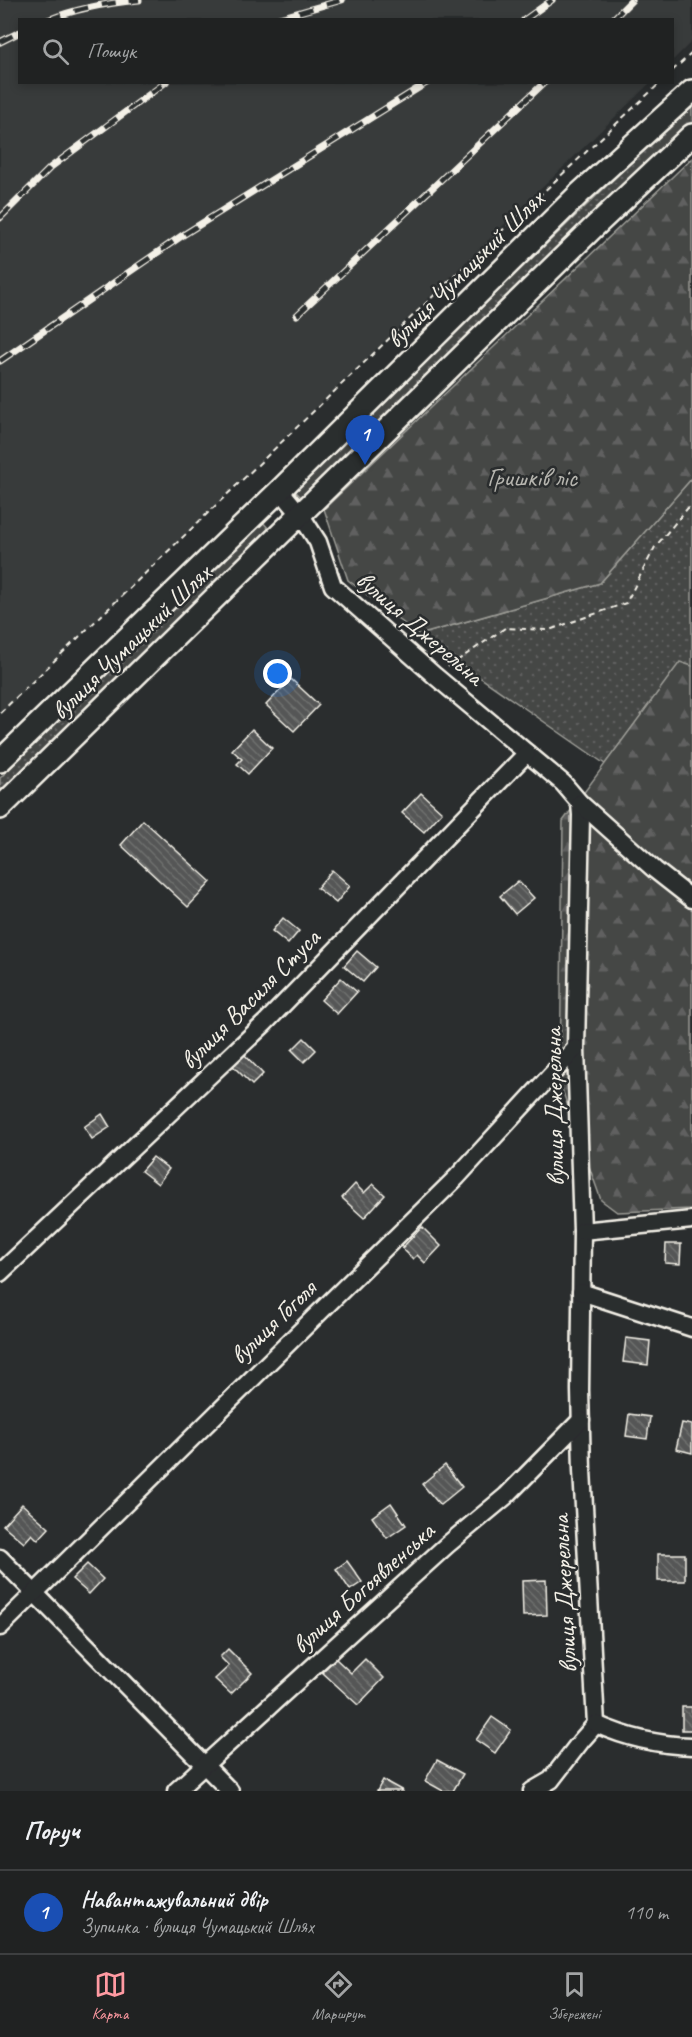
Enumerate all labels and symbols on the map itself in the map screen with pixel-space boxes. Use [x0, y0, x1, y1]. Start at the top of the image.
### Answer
street label: вулиця Чумацький Шлях [379, 181, 553, 355]
pin: 1 [346, 416, 385, 465]
park label: Гришків ліс [487, 461, 579, 494]
street label: вулиця Чумацький Шлях [44, 556, 220, 727]
street label: вулиця Джерельна [349, 563, 492, 694]
your location [263, 659, 292, 688]
street label: вулиця Василя Стуса [173, 921, 328, 1076]
street label: вулиця Джерельна [536, 1025, 572, 1187]
street label: вулиця Гоголя [223, 1271, 325, 1371]
street label: вулиця Джерельна [543, 1512, 585, 1674]
street label: вулиця Богоявленська [285, 1514, 443, 1661]

